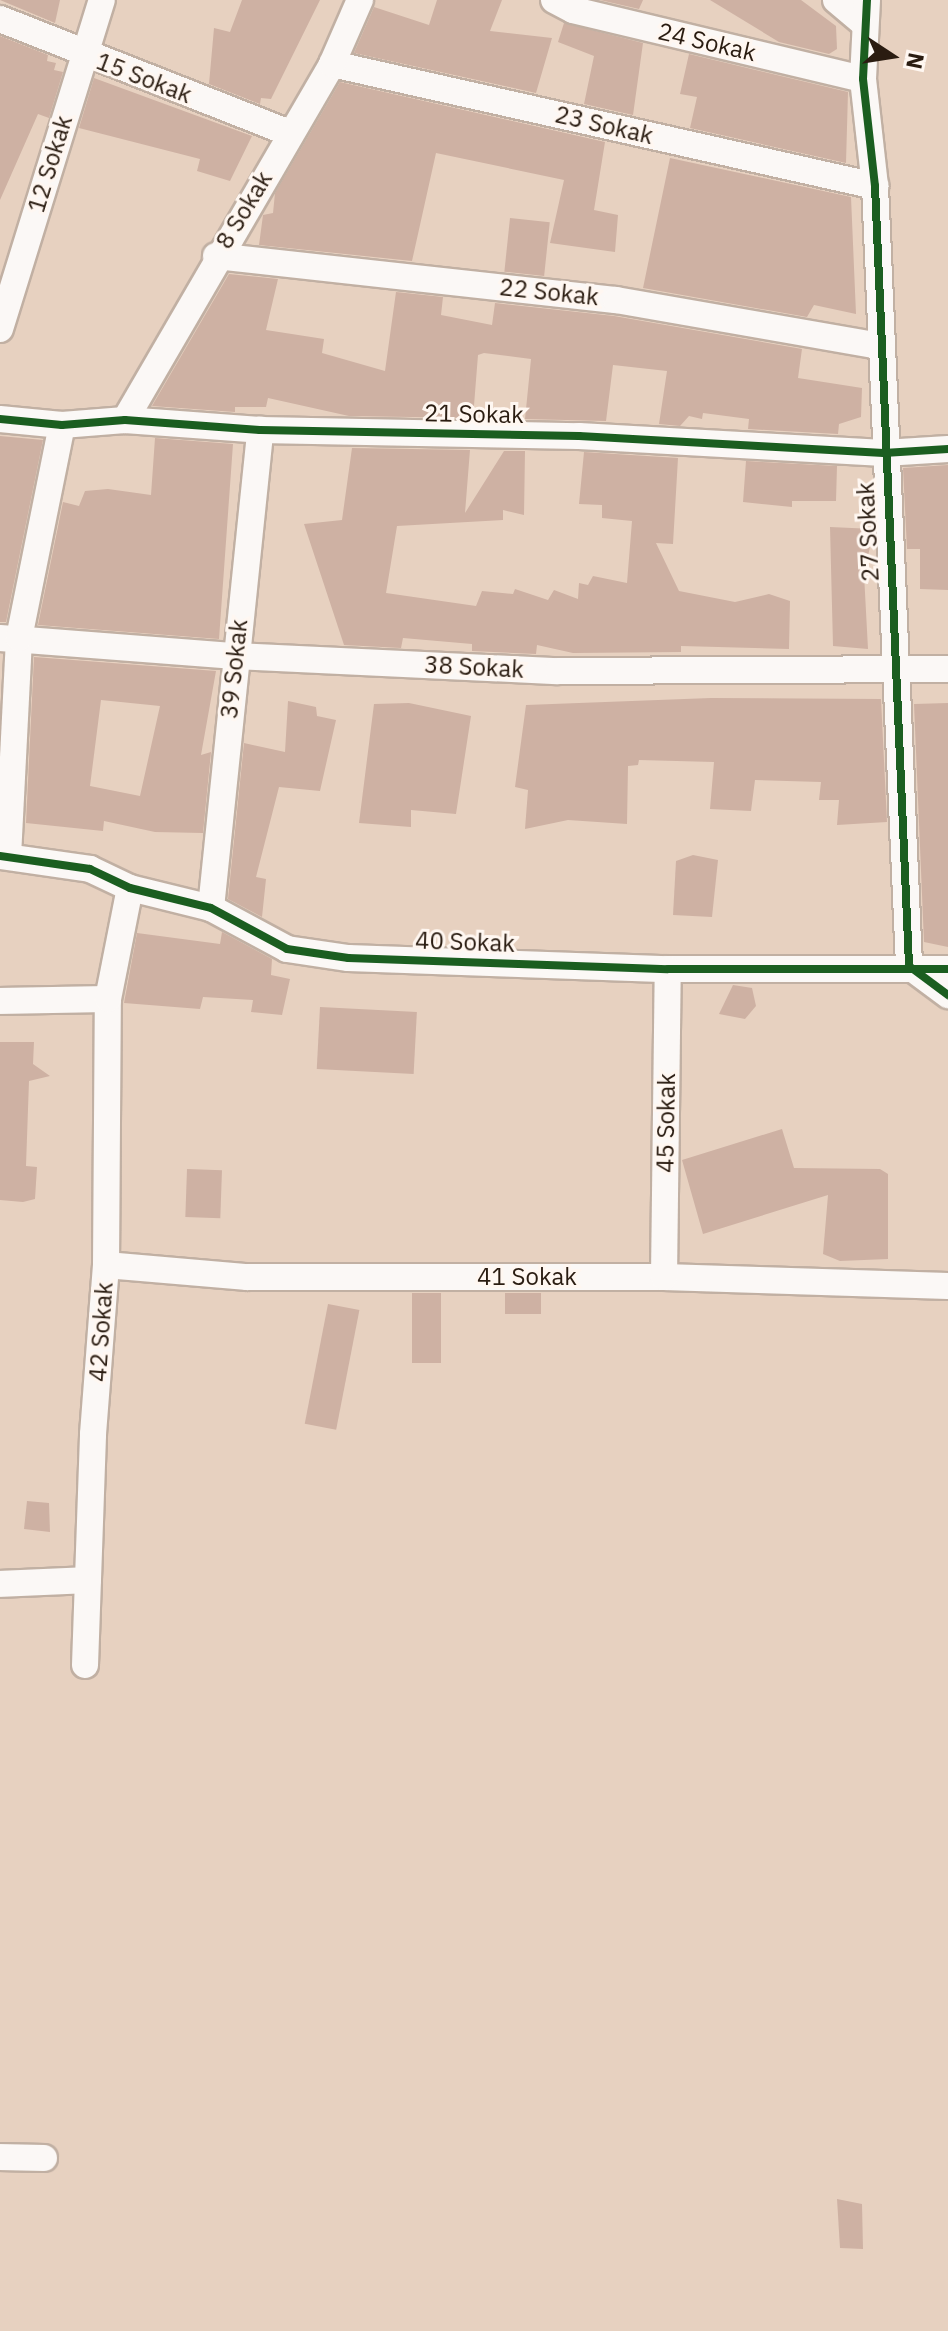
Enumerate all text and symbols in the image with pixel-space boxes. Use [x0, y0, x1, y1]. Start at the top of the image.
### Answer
north arrow [852, 16, 932, 96]
street label: 24 Sokak [655, 17, 759, 67]
street label: 15 Sokak [92, 47, 196, 109]
text: N [900, 50, 932, 72]
street label: 23 Sokak [552, 100, 656, 150]
street label: 12 Sokak [22, 112, 78, 216]
street label: 8 Sokak [210, 166, 278, 254]
street label: 22 Sokak [498, 272, 600, 312]
street label: 21 Sokak [424, 399, 524, 429]
street label: 27 Sokak [851, 481, 885, 583]
street label: 39 Sokak [214, 618, 254, 720]
street label: 38 Sokak [423, 650, 525, 684]
street label: 40 Sokak [415, 926, 515, 958]
street label: 45 Sokak [651, 1073, 681, 1173]
street label: 41 Sokak [477, 1263, 577, 1291]
street label: 42 Sokak [83, 1281, 119, 1383]

